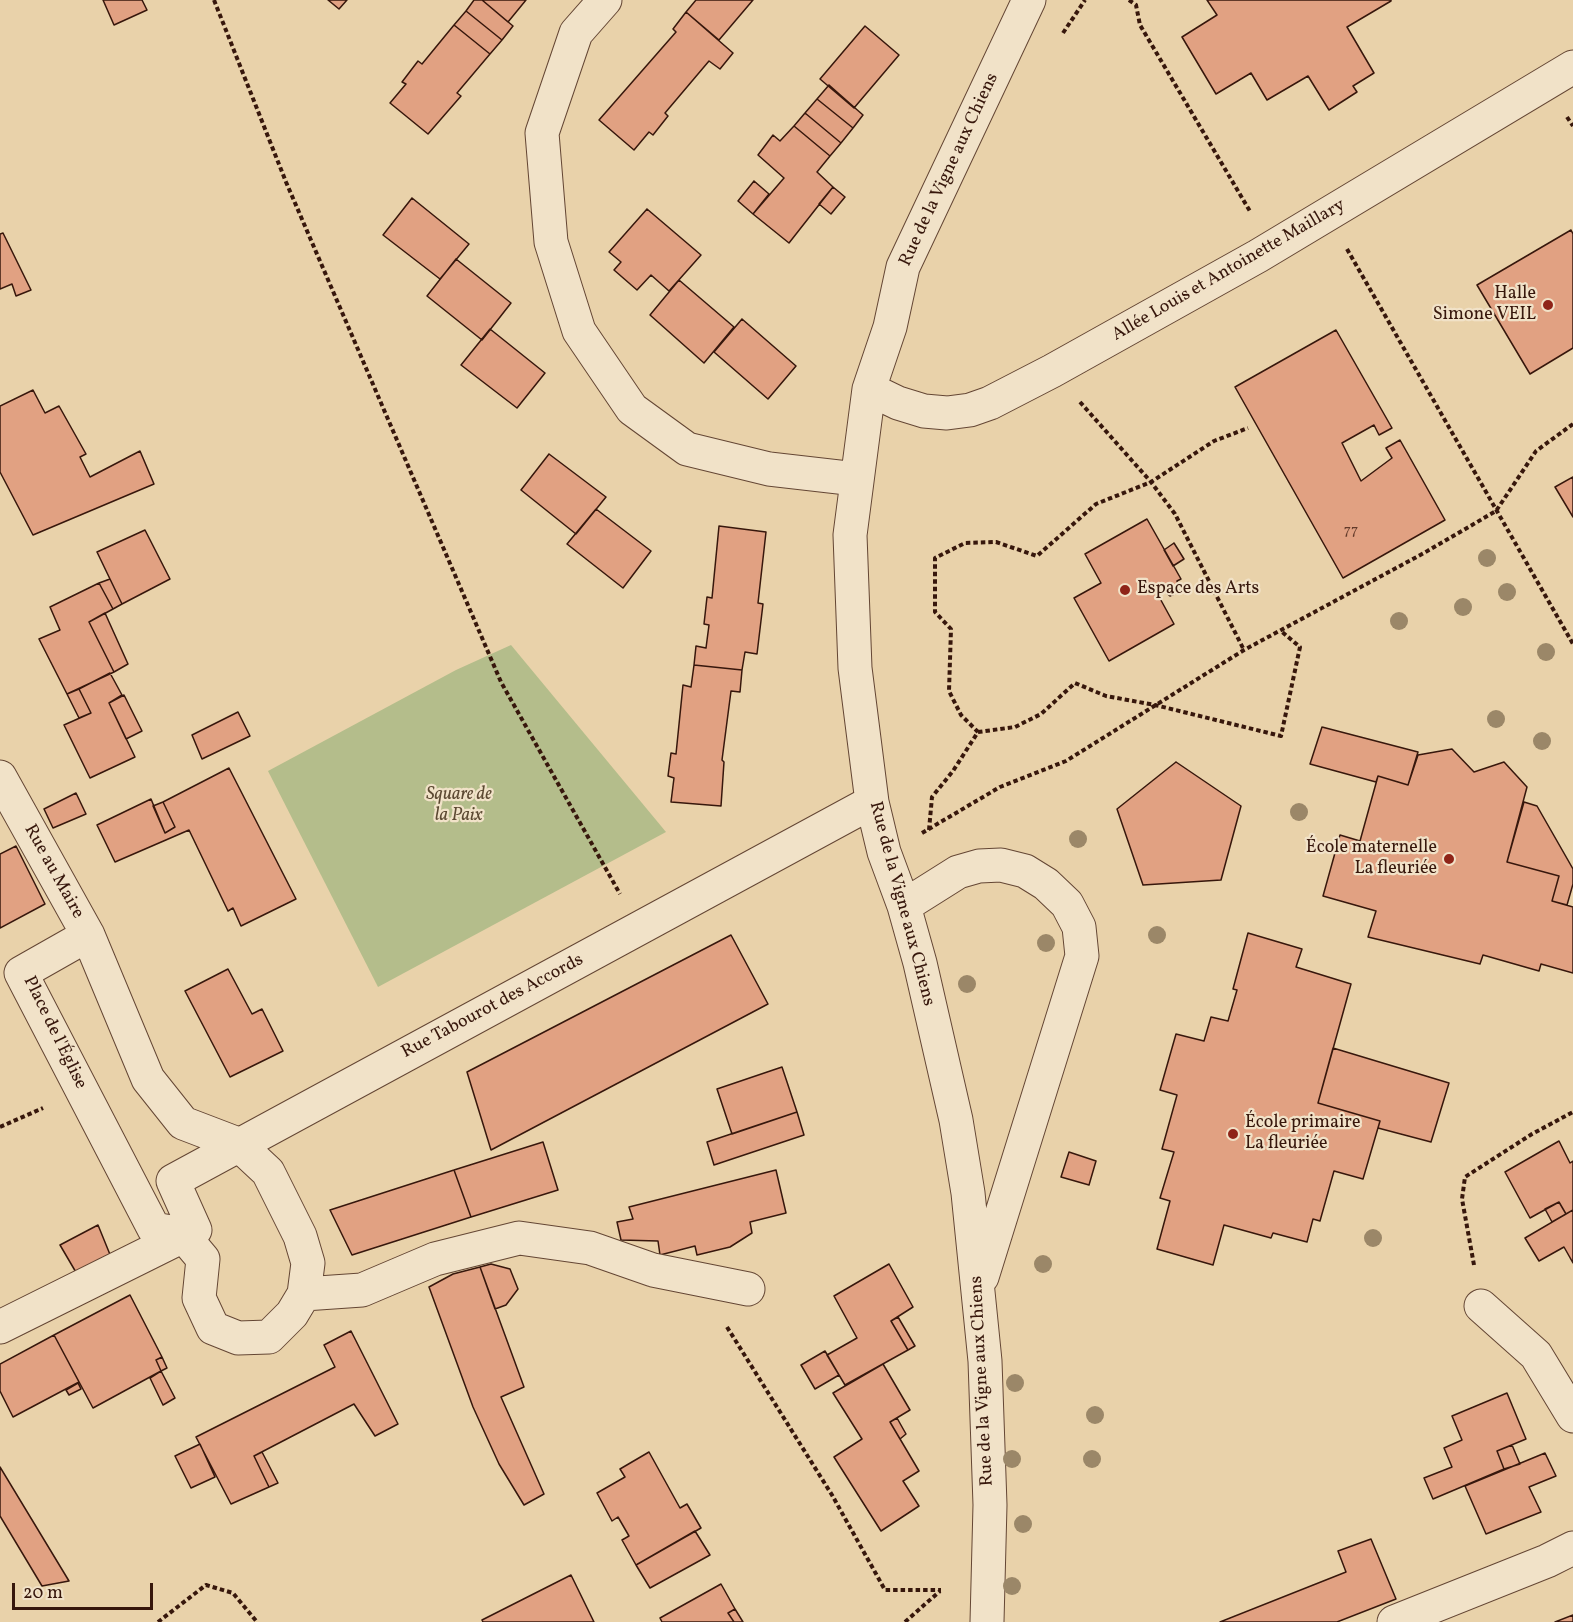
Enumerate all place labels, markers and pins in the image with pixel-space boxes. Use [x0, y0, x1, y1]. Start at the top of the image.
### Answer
place label: Halle Simone VEIL [1433, 284, 1536, 326]
marker: Halle Simone VEIL [1541, 298, 1555, 312]
place label: Espace des Arts [1137, 579, 1259, 601]
marker: Espace des Arts [1118, 583, 1132, 597]
place label: École maternelle La fleuriée [1306, 838, 1437, 880]
marker: École maternelle La fleuriée [1442, 852, 1456, 866]
place label: École primaire La fleuriée [1245, 1113, 1360, 1156]
marker: École primaire La fleuriée [1226, 1127, 1240, 1141]

